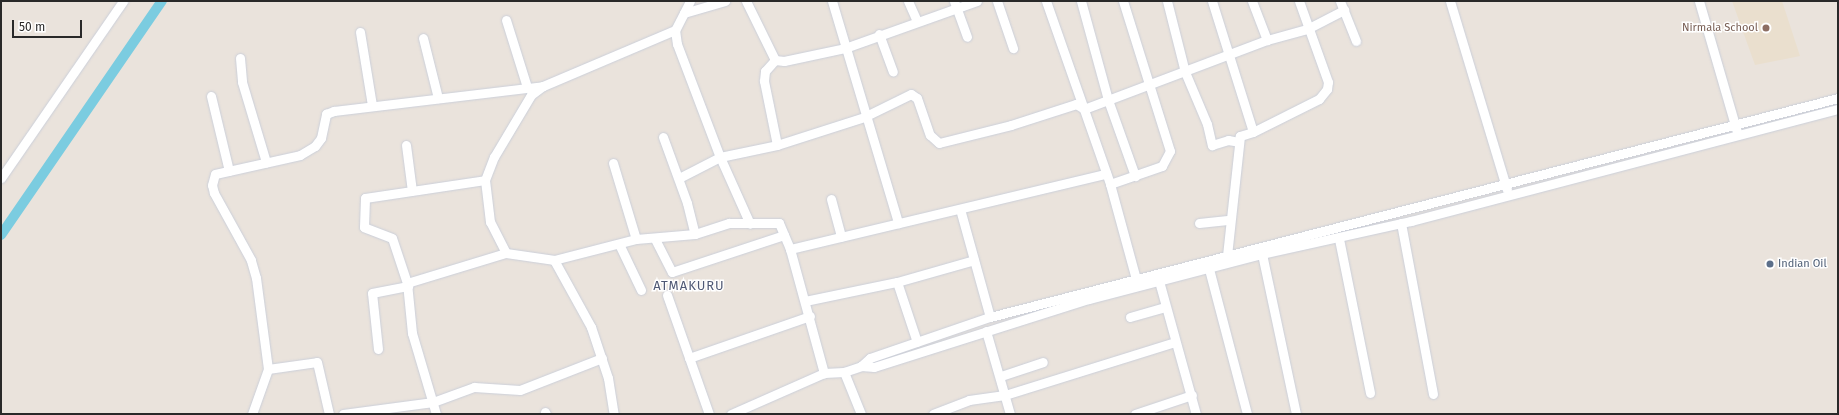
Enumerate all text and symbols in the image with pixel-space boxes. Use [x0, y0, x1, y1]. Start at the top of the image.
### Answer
scale bar [14, 12, 84, 38]
text: 50 m [19, 20, 45, 34]
place label: Nirmala School [1682, 21, 1758, 35]
marker: Nirmala School [1761, 23, 1771, 33]
place label: Indian Oil [1778, 257, 1827, 271]
marker: Indian Oil [1765, 259, 1775, 269]
district label: ATMAKURU [653, 278, 725, 294]

